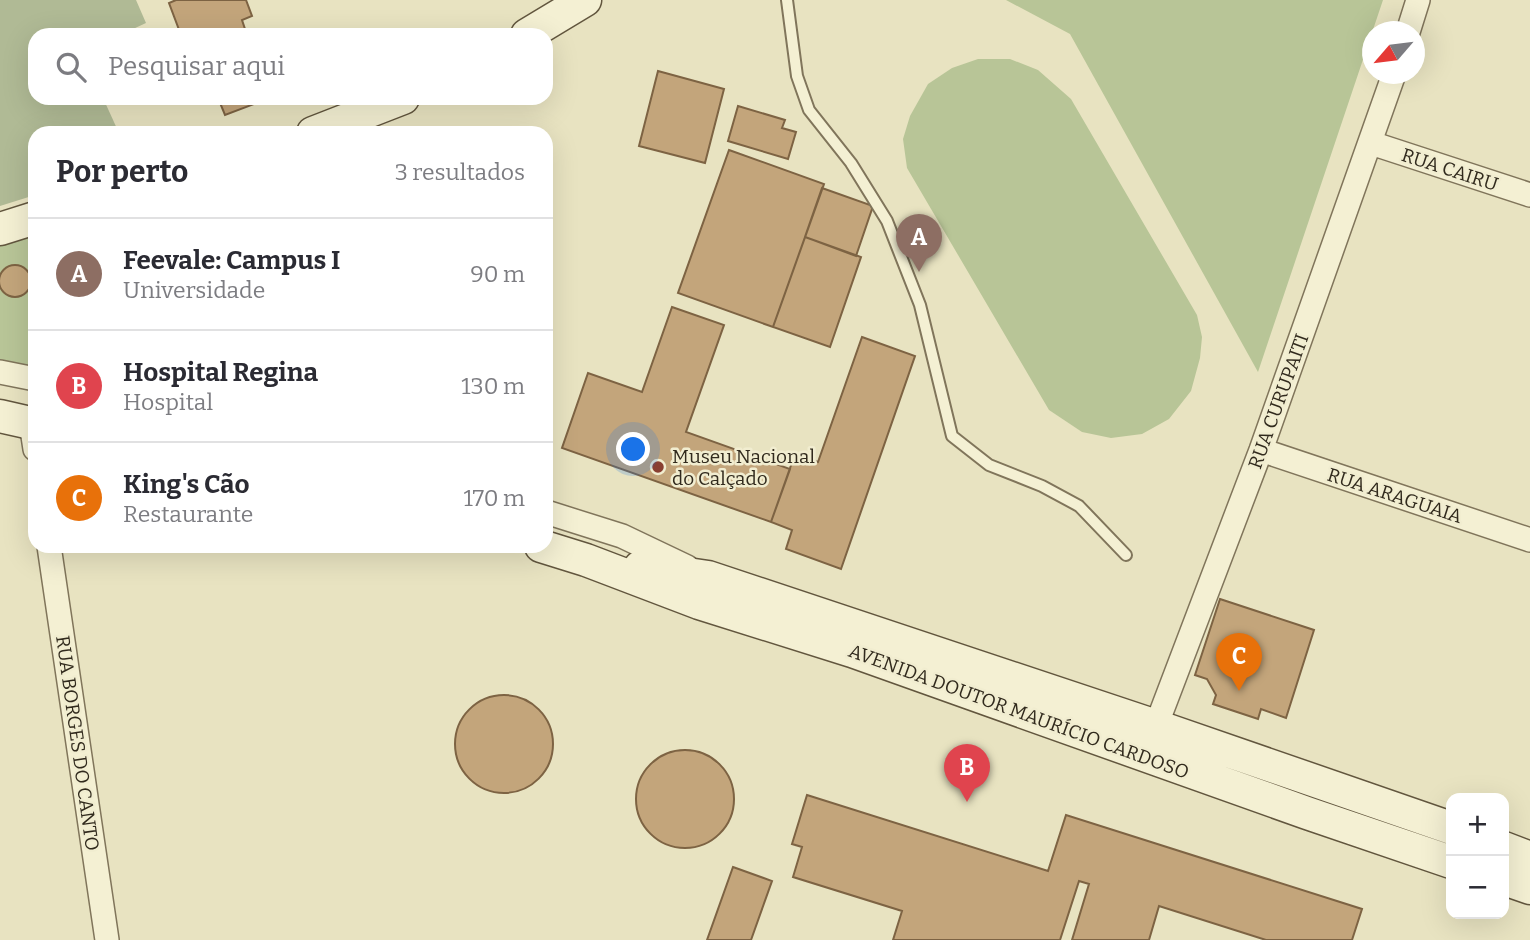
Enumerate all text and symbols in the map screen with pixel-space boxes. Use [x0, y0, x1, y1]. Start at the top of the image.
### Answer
north arrow [1362, 21, 1425, 84]
search box [28, 28, 553, 105]
icon: search [52, 48, 90, 86]
text: Pesquisar aqui [108, 51, 285, 82]
street label: RUA CAIRU [1399, 143, 1501, 196]
text: Por perto [56, 154, 188, 190]
text: 3 resultados [395, 158, 525, 186]
pin: A [896, 214, 942, 272]
text: Feevale: Campus I [123, 245, 341, 276]
text: A [71, 260, 87, 288]
text: 90 m [470, 260, 525, 288]
text: Universidade [123, 276, 265, 304]
street label: RUA CURUPAITI [1243, 330, 1314, 472]
text: Hospital Regina [123, 357, 318, 388]
text: B [72, 372, 86, 400]
text: 130 m [461, 372, 525, 400]
text: Hospital [123, 388, 213, 416]
your location [616, 432, 650, 466]
place label: Museu Nacional do Calçado [672, 445, 815, 490]
marker: Museu Nacional do Calçado [650, 459, 666, 475]
street label: RUA ARAGUAIA [1325, 463, 1466, 528]
text: King's Cão [123, 469, 250, 500]
text: C [72, 484, 86, 512]
text: 170 m [463, 484, 525, 512]
text: Restaurante [123, 500, 253, 528]
pin: C [1216, 633, 1262, 691]
street label: RUA BORGES DO CANTO [51, 634, 104, 852]
street label: AVENIDA DOUTOR MAURÍCIO CARDOSO [846, 639, 1192, 784]
pin: B [944, 744, 990, 802]
map controls [1446, 793, 1509, 919]
button: + [1446, 793, 1509, 856]
button: − [1446, 856, 1509, 919]

